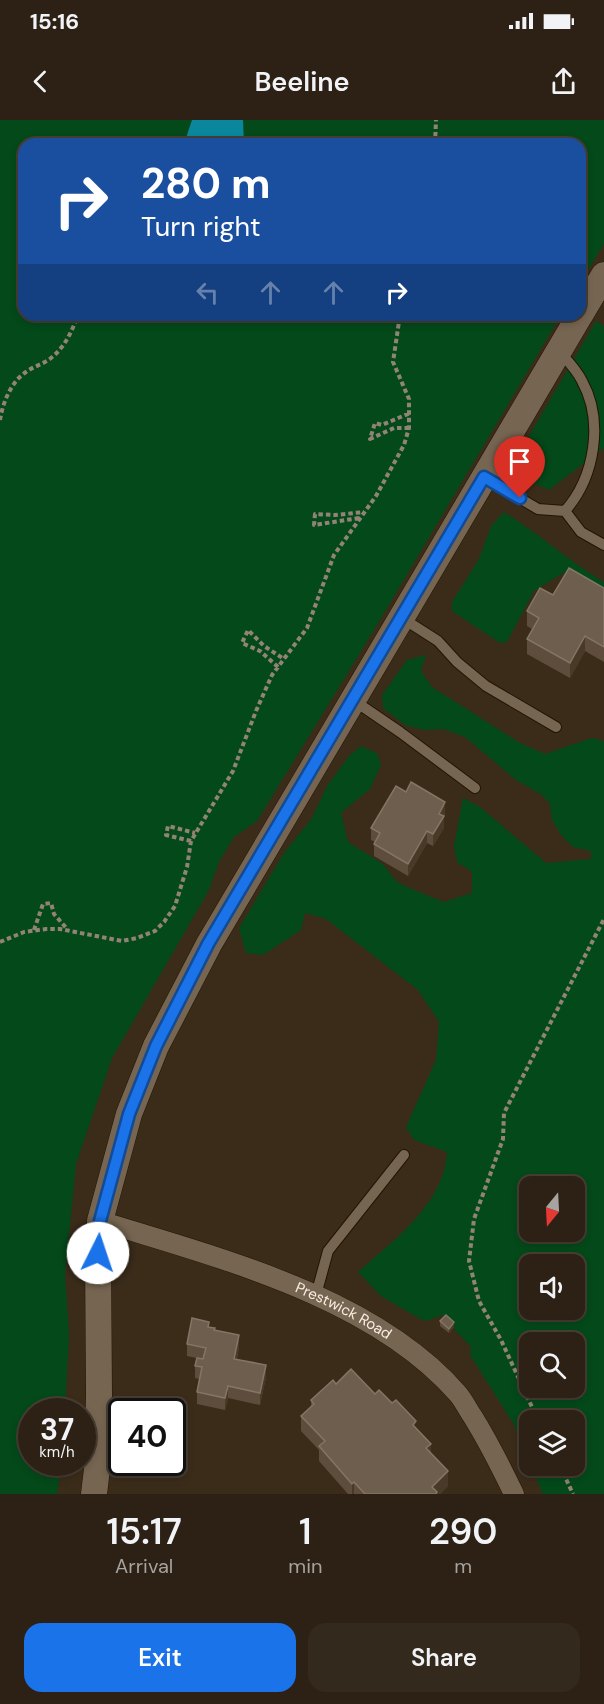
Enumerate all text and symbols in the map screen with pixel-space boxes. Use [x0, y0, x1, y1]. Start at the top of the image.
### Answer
text: 15:16 [30, 7, 79, 36]
text: Beeline [254, 64, 350, 99]
icon: back [24, 65, 57, 98]
icon: share [547, 65, 580, 98]
text: 280 m [141, 156, 271, 211]
icon: right [42, 162, 120, 240]
text: Turn right [141, 209, 261, 244]
icon: left [191, 276, 224, 309]
icon: ahead [254, 276, 287, 309]
icon: ahead [317, 276, 350, 309]
icon: right [380, 276, 413, 309]
pin [494, 436, 545, 498]
icon: arrive [503, 445, 536, 478]
north arrow [519, 1176, 585, 1242]
map controls [519, 1176, 585, 1476]
position arrow [66, 1221, 130, 1285]
button: sound [519, 1254, 585, 1320]
street label: Prestwick Road [292, 1278, 395, 1344]
button: search [519, 1332, 585, 1398]
speed limit sign: 40 [108, 1398, 186, 1476]
text: 37 [40, 1410, 74, 1449]
button: layers [519, 1410, 585, 1476]
text: km/h [39, 1442, 75, 1462]
text: 15:17 [107, 1508, 182, 1555]
text: 1 [299, 1508, 312, 1555]
text: 290 [429, 1508, 497, 1555]
text: Arrival [115, 1553, 173, 1579]
text: min [288, 1553, 322, 1579]
text: m [454, 1553, 472, 1579]
button: Exit [24, 1623, 296, 1692]
button: Share [308, 1623, 580, 1692]

